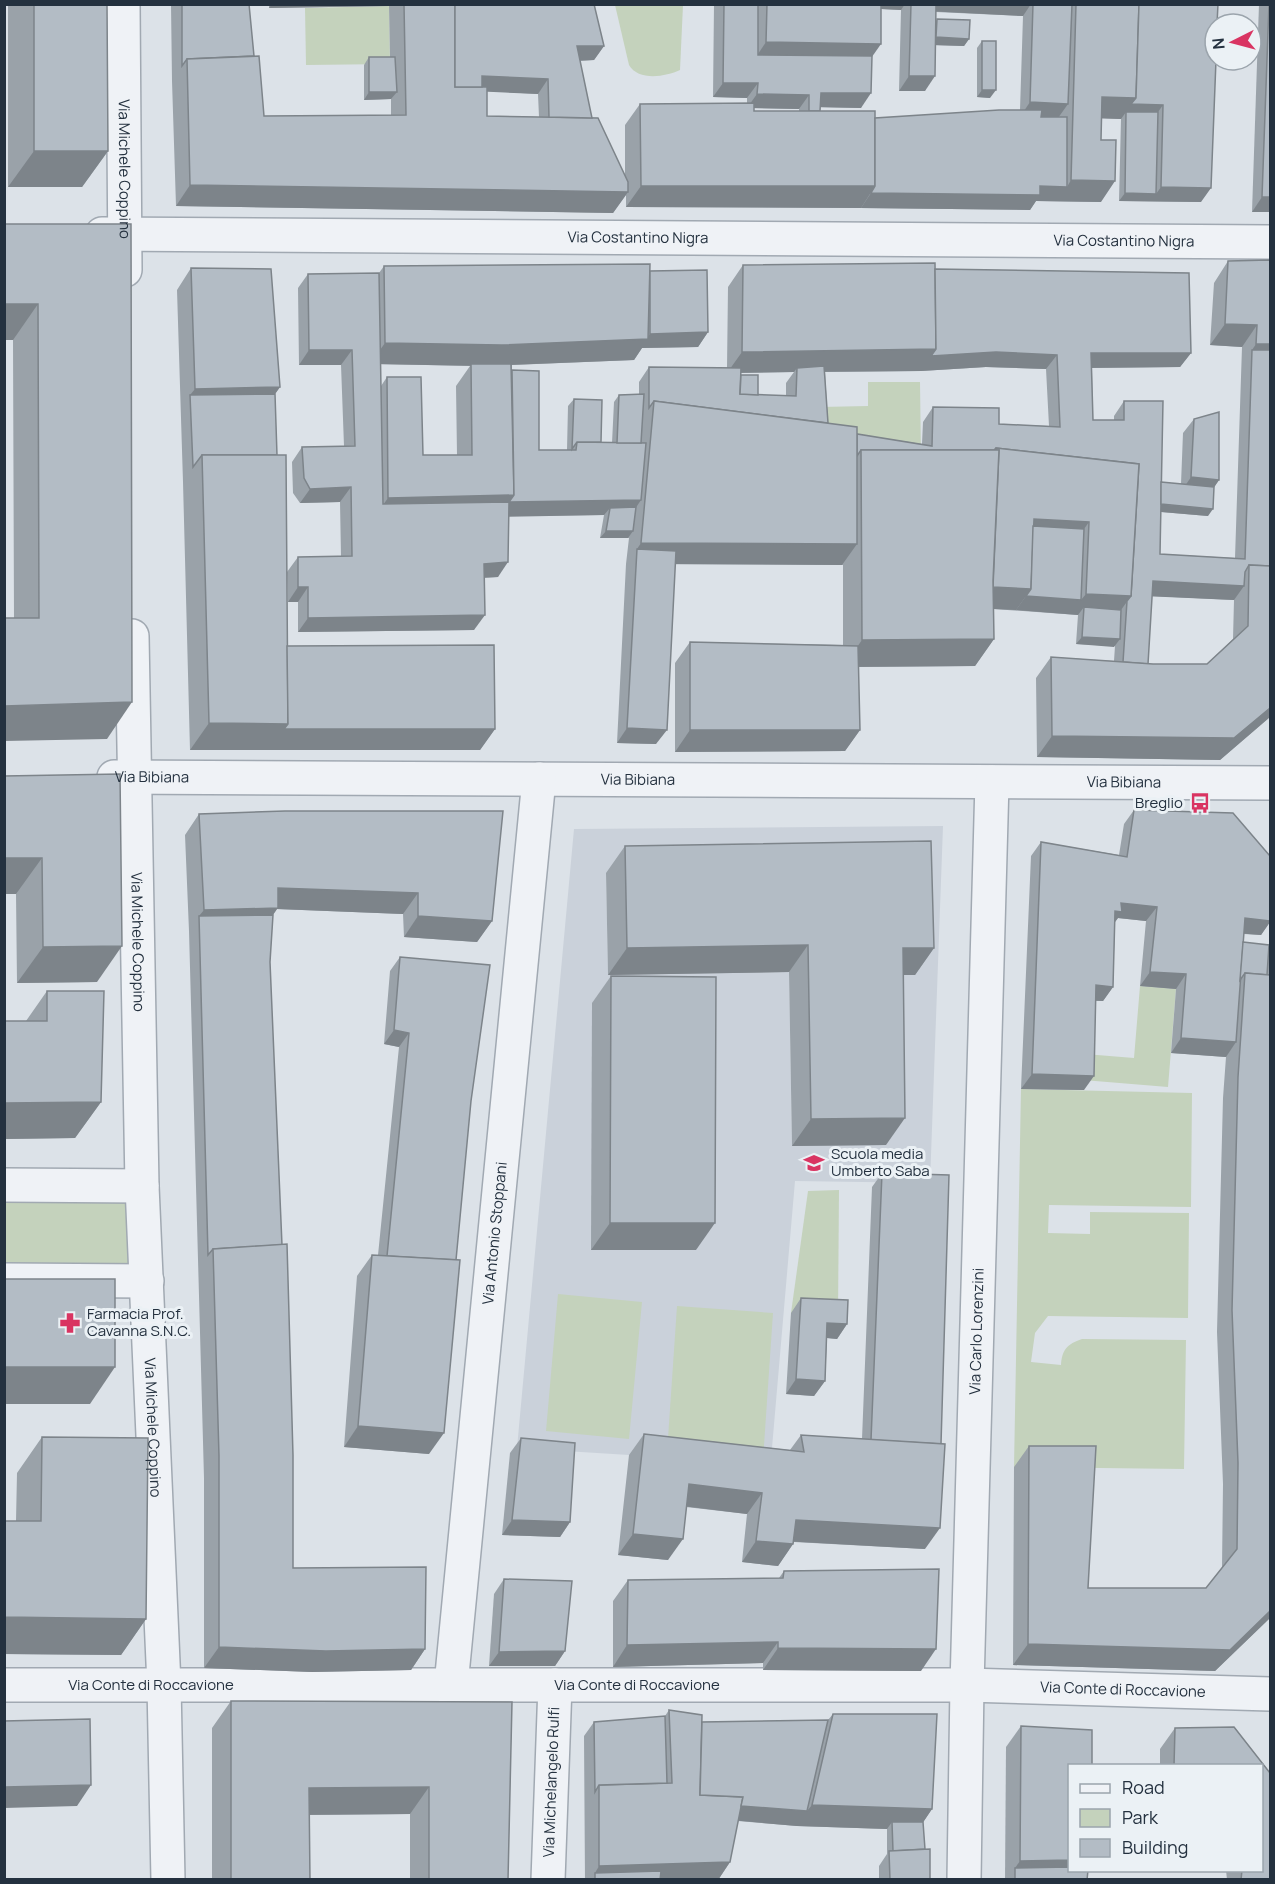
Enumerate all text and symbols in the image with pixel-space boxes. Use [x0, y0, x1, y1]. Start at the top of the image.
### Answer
north arrow [1203, 12, 1263, 72]
text: N [1207, 37, 1230, 50]
street label: Via Michele Coppino [114, 99, 136, 239]
street label: Via Costantino Nigra [568, 226, 708, 248]
street label: Via Costantino Nigra [1054, 230, 1194, 251]
street label: Via Bibiana [115, 766, 189, 787]
street label: Via Bibiana [601, 769, 675, 790]
street label: Via Bibiana [1087, 771, 1161, 792]
bus stop icon: Breglio [1188, 791, 1212, 815]
place label: Breglio [1135, 792, 1183, 813]
street label: Via Michele Coppino [126, 872, 150, 1012]
place label: Scuola media Umberto Saba [831, 1143, 930, 1181]
school or university icon: Scuola media Umberto Saba [802, 1151, 826, 1175]
street label: Via Antonio Stoppani [477, 1161, 512, 1305]
street label: Via Carlo Lorenzini [964, 1268, 989, 1395]
place label: Farmacia Prof. Cavanna S.N.C. [87, 1303, 191, 1341]
pharmacy icon: Farmacia Prof. Cavanna S.N.C. [58, 1311, 82, 1335]
street label: Via Michele Coppino [140, 1357, 167, 1498]
street label: Via Conte di Roccavione [68, 1674, 234, 1695]
street label: Via Conte di Roccavione [554, 1674, 720, 1695]
street label: Via Conte di Roccavione [1040, 1676, 1206, 1702]
street label: Via Michelangelo Rulfi [538, 1706, 564, 1858]
legend [1068, 1764, 1263, 1872]
text: Road [1122, 1775, 1165, 1799]
text: Park [1122, 1805, 1159, 1829]
text: Building [1122, 1835, 1188, 1859]

